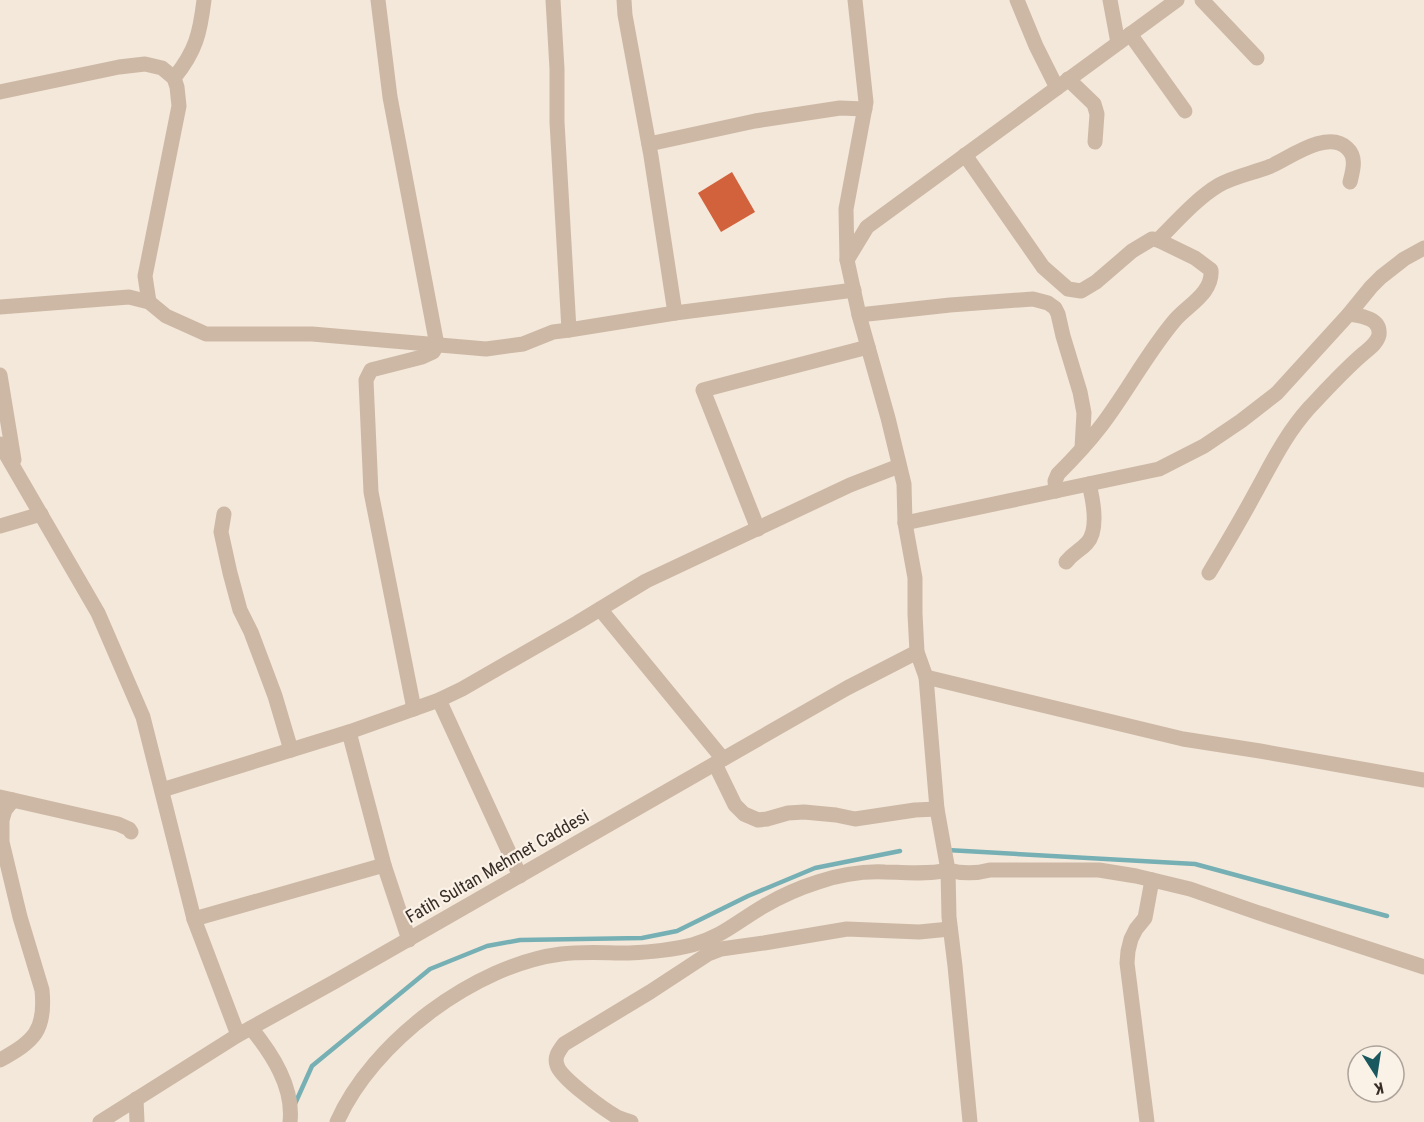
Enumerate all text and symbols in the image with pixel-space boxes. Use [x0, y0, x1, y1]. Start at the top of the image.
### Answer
street label: Fatih Sultan Mehmet Caddesi [402, 805, 592, 927]
north arrow [1346, 1044, 1406, 1104]
text: K [1373, 1078, 1385, 1098]

